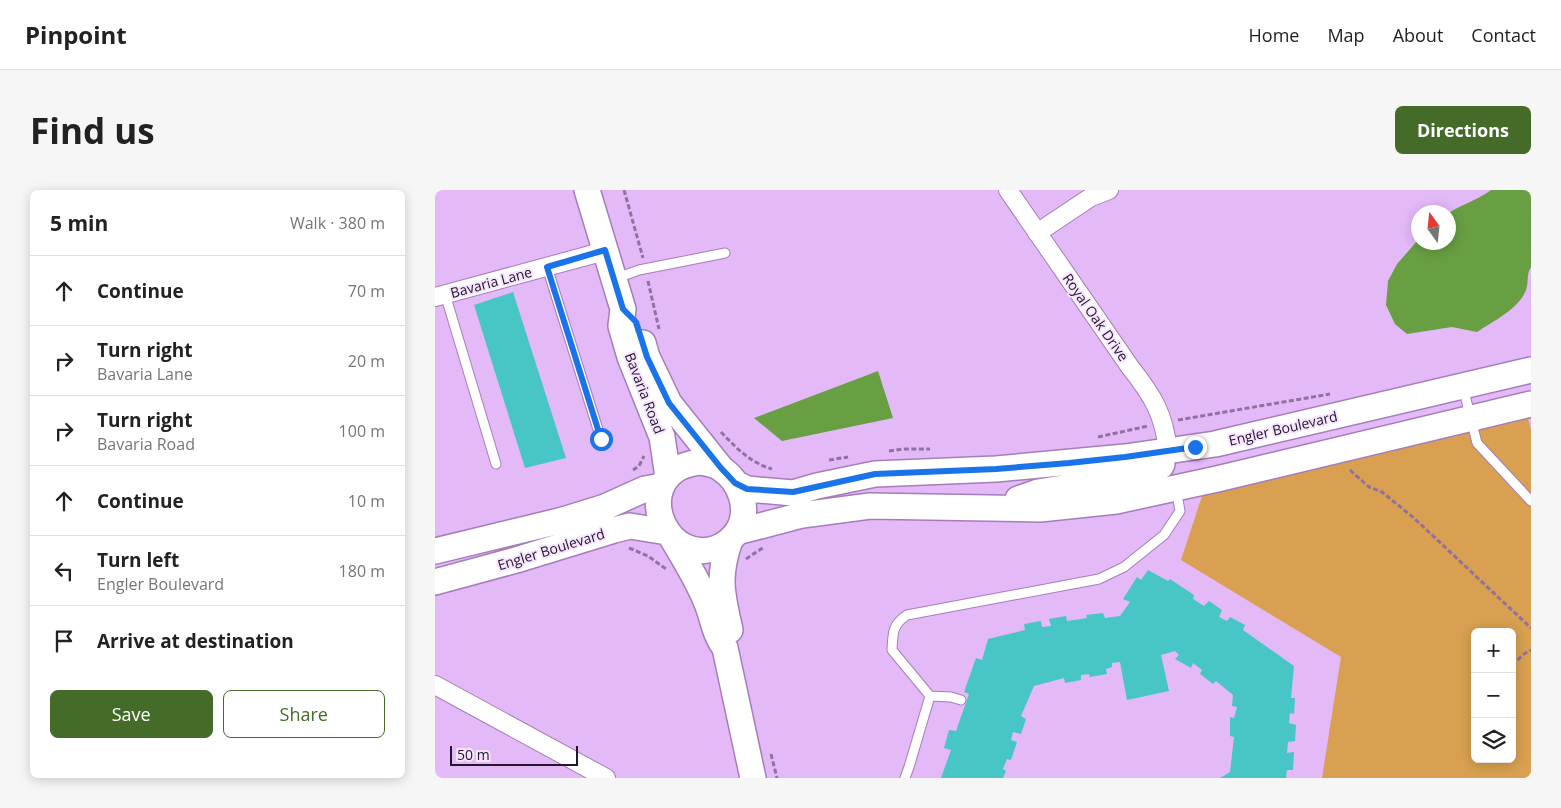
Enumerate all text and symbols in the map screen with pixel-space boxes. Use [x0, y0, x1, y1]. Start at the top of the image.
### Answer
text: Pinpoint [25, 18, 127, 51]
text: Home [1249, 23, 1299, 47]
text: Map [1327, 23, 1365, 47]
text: About [1393, 23, 1443, 47]
text: Contact [1471, 23, 1536, 47]
button: Directions [1395, 106, 1531, 154]
text: Find us [30, 107, 155, 154]
north arrow [1411, 205, 1456, 250]
text: 5 min [50, 209, 108, 237]
text: Walk · 380 m [290, 212, 385, 234]
street label: Bavaria Lane [448, 262, 534, 302]
street label: Royal Oak Drive [1059, 269, 1133, 365]
icon: ahead [50, 277, 78, 305]
text: Continue [97, 278, 184, 304]
text: 70 m [348, 280, 385, 302]
text: Turn right [97, 337, 192, 363]
icon: right [50, 347, 78, 375]
text: 20 m [348, 350, 385, 372]
street label: Bavaria Road [621, 350, 669, 436]
text: Bavaria Lane [97, 363, 193, 385]
street label: Engler Boulevard [1227, 406, 1339, 450]
text: Turn right [97, 407, 192, 433]
icon: right [50, 417, 78, 445]
text: 100 m [339, 420, 385, 442]
route start [590, 428, 613, 451]
text: Bavaria Road [97, 433, 195, 455]
route end [1184, 436, 1207, 459]
icon: ahead [50, 487, 78, 515]
text: Continue [97, 488, 184, 514]
text: 10 m [348, 490, 385, 512]
street label: Engler Boulevard [495, 524, 607, 574]
text: Turn left [97, 547, 179, 573]
icon: left [50, 557, 78, 585]
text: 180 m [339, 560, 385, 582]
text: Engler Boulevard [97, 573, 224, 595]
icon: arrive [50, 627, 78, 655]
text: Arrive at destination [97, 628, 294, 654]
map controls [1471, 628, 1516, 763]
button: + [1471, 628, 1516, 673]
button: − [1471, 673, 1516, 718]
button: Save [50, 690, 213, 738]
button: Share [223, 690, 385, 738]
button: layers [1471, 718, 1516, 763]
scale bar [450, 743, 577, 766]
text: 50 m [457, 745, 490, 764]

